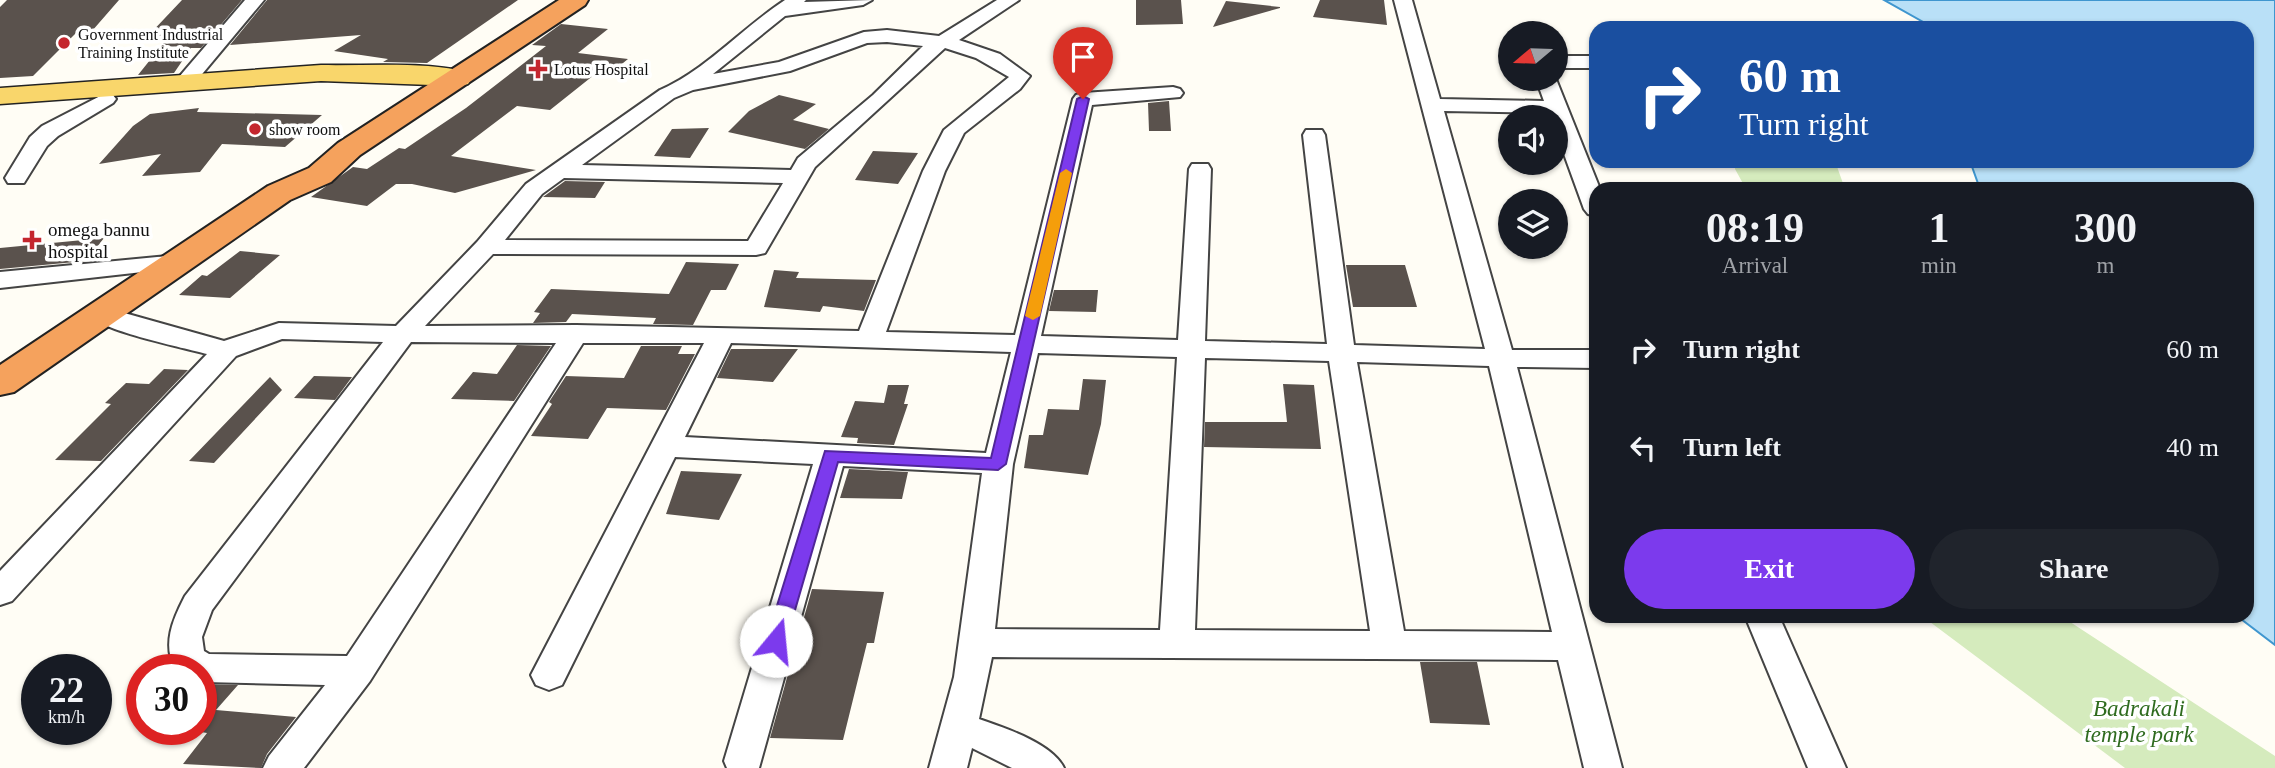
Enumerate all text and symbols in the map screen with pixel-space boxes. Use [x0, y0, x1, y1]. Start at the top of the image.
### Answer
north arrow [1498, 21, 1568, 91]
map controls [1498, 21, 1568, 259]
place label: Government Industrial Training Institute [78, 26, 224, 62]
pin [1053, 27, 1113, 99]
marker: Government Industrial Training Institute [56, 35, 72, 51]
icon: arrive [1064, 38, 1102, 76]
text: 60 m [1739, 48, 1841, 103]
icon: right [1624, 49, 1715, 140]
marker: Lotus Hospital [528, 59, 548, 79]
place label: Lotus Hospital [554, 61, 649, 79]
button: sound [1498, 105, 1568, 175]
text: Turn right [1739, 106, 1869, 142]
marker: show room [247, 121, 263, 137]
place label: show room [269, 121, 341, 138]
button: layers [1498, 189, 1568, 259]
text: 08:19 [1706, 205, 1804, 251]
text: 1 [1928, 205, 1949, 251]
text: 300 [2074, 205, 2137, 251]
place label: omega bannu hospital [48, 219, 150, 262]
marker: omega bannu hospital [22, 230, 42, 250]
text: Arrival [1722, 253, 1788, 278]
text: min [1921, 253, 1957, 278]
text: m [2096, 253, 2114, 278]
icon: right [1624, 331, 1662, 369]
text: Turn right [1683, 335, 1800, 364]
text: 60 m [2166, 335, 2219, 364]
icon: left [1624, 429, 1662, 467]
text: Turn left [1683, 433, 1781, 462]
text: 40 m [2166, 433, 2219, 462]
button: Exit [1624, 529, 1915, 609]
button: Share [1929, 529, 2219, 609]
position arrow [739, 604, 813, 678]
speed limit sign: 30 [126, 654, 217, 745]
text: 22 [49, 671, 84, 710]
park label: Badrakali temple park [2084, 696, 2194, 747]
text: km/h [48, 707, 85, 727]

